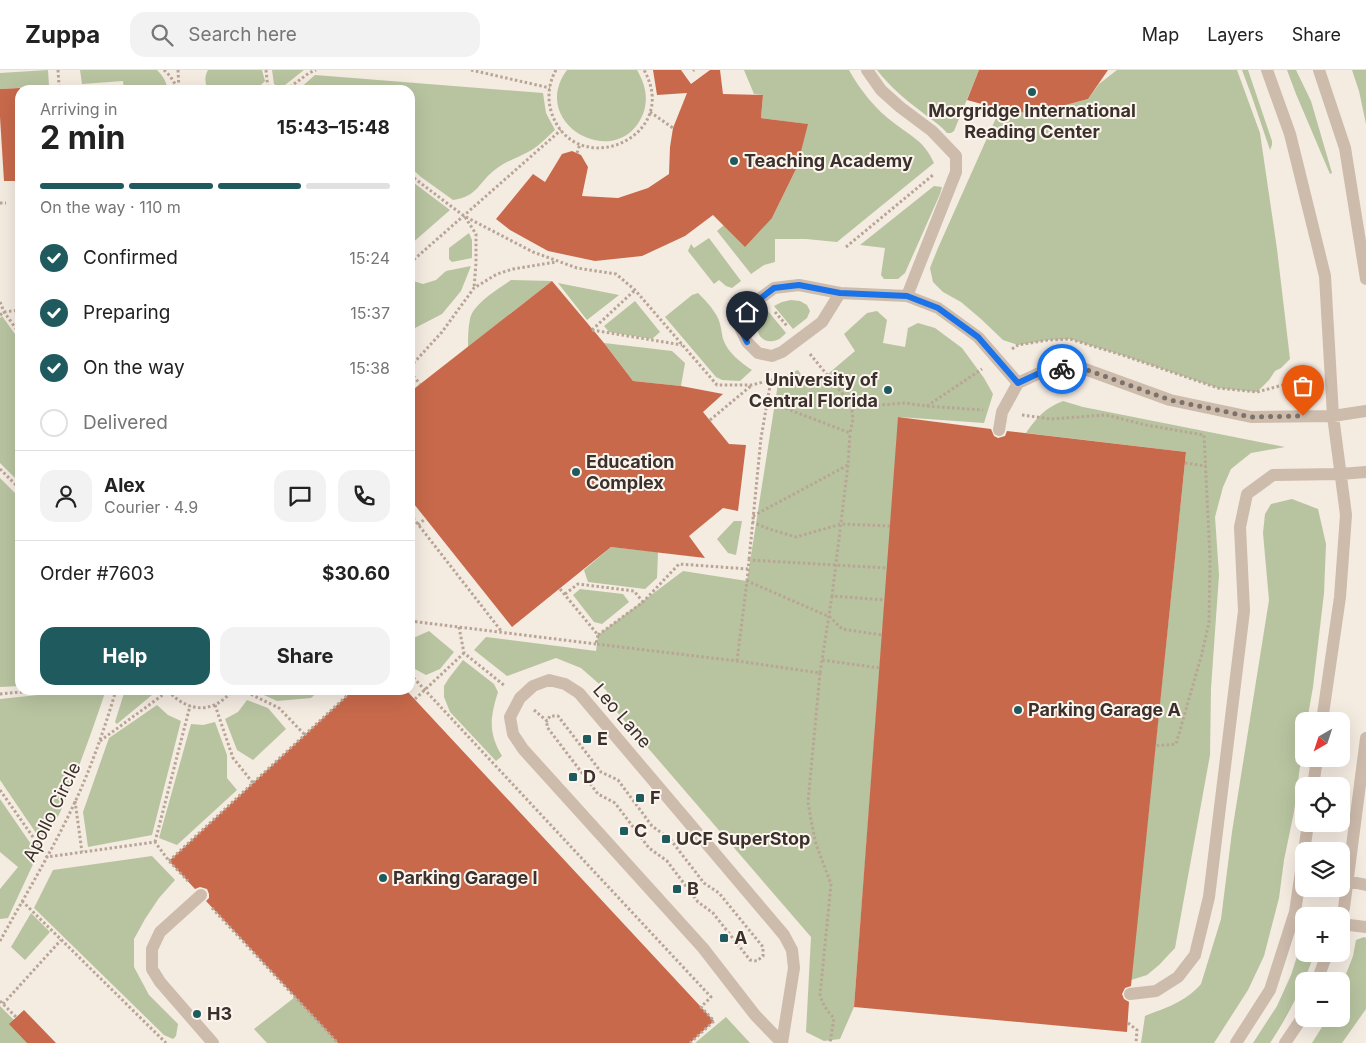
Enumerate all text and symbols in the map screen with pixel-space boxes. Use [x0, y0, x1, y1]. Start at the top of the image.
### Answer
search box [130, 12, 480, 57]
text: Zuppa [25, 20, 100, 49]
icon: search [148, 21, 176, 49]
text: Search here [188, 23, 297, 46]
text: Map [1142, 24, 1179, 45]
text: Layers [1207, 24, 1264, 45]
text: Share [1292, 24, 1341, 45]
marker: Morgridge International Reading Center [1026, 86, 1038, 98]
text: Arriving in [40, 99, 117, 119]
place label: Morgridge International Reading Center [928, 100, 1136, 142]
text: 15:43–15:48 [277, 116, 390, 139]
text: 2 min [40, 118, 126, 157]
place label: Teaching Academy [744, 150, 913, 171]
marker: Teaching Academy [728, 155, 740, 167]
text: On the way · 110 m [40, 197, 181, 217]
icon: check [40, 244, 68, 272]
text: Confirmed [83, 246, 178, 269]
text: 15:24 [349, 248, 390, 268]
pin [726, 291, 768, 342]
icon: home [733, 298, 761, 326]
icon: check [40, 299, 68, 327]
text: Preparing [83, 301, 170, 324]
text: 15:37 [350, 303, 390, 323]
courier [1037, 344, 1087, 394]
icon: check [40, 354, 68, 382]
icon: bike [1048, 355, 1076, 383]
text: On the way [83, 356, 185, 379]
text: 15:38 [349, 358, 390, 378]
pin [1282, 365, 1324, 416]
place label: University of Central Florida [749, 369, 878, 411]
icon: bag [1289, 372, 1317, 400]
marker: University of Central Florida [882, 384, 894, 396]
text: Delivered [83, 411, 168, 434]
place label: Education Complex [586, 451, 674, 493]
marker: Education Complex [570, 466, 582, 478]
button: person [40, 470, 92, 522]
button: chat [274, 470, 326, 522]
button: phone [338, 470, 390, 522]
text: Alex [104, 474, 145, 497]
text: Courier · 4.9 [104, 497, 198, 517]
text: Order #7603 [40, 562, 155, 585]
text: $30.60 [322, 562, 390, 585]
button: Help [40, 627, 210, 685]
button: Share [220, 627, 390, 685]
street label: Leo Lane [589, 679, 656, 752]
place label: Parking Garage A [1028, 699, 1181, 720]
marker: Parking Garage A [1012, 704, 1024, 716]
north arrow [1295, 712, 1350, 768]
map controls [1295, 712, 1350, 1027]
place label: E [597, 728, 608, 749]
marker: E [581, 733, 593, 745]
street label: Apollo Circle [18, 759, 85, 865]
place label: D [583, 766, 596, 787]
marker: D [567, 771, 579, 783]
button: locate [1295, 777, 1350, 832]
place label: F [650, 787, 661, 808]
marker: F [634, 792, 646, 804]
place label: C [634, 820, 647, 841]
marker: C [618, 825, 630, 837]
place label: UCF SuperStop [676, 828, 810, 849]
marker: UCF SuperStop [660, 833, 672, 845]
button: layers [1295, 842, 1350, 897]
place label: Parking Garage I [393, 867, 538, 888]
marker: Parking Garage I [377, 872, 389, 884]
place label: B [687, 878, 699, 899]
marker: B [671, 883, 683, 895]
button: + [1295, 907, 1350, 962]
place label: A [734, 927, 747, 948]
marker: A [718, 932, 730, 944]
button: − [1295, 972, 1350, 1027]
place label: H3 [207, 1003, 232, 1024]
marker: H3 [191, 1008, 203, 1020]

